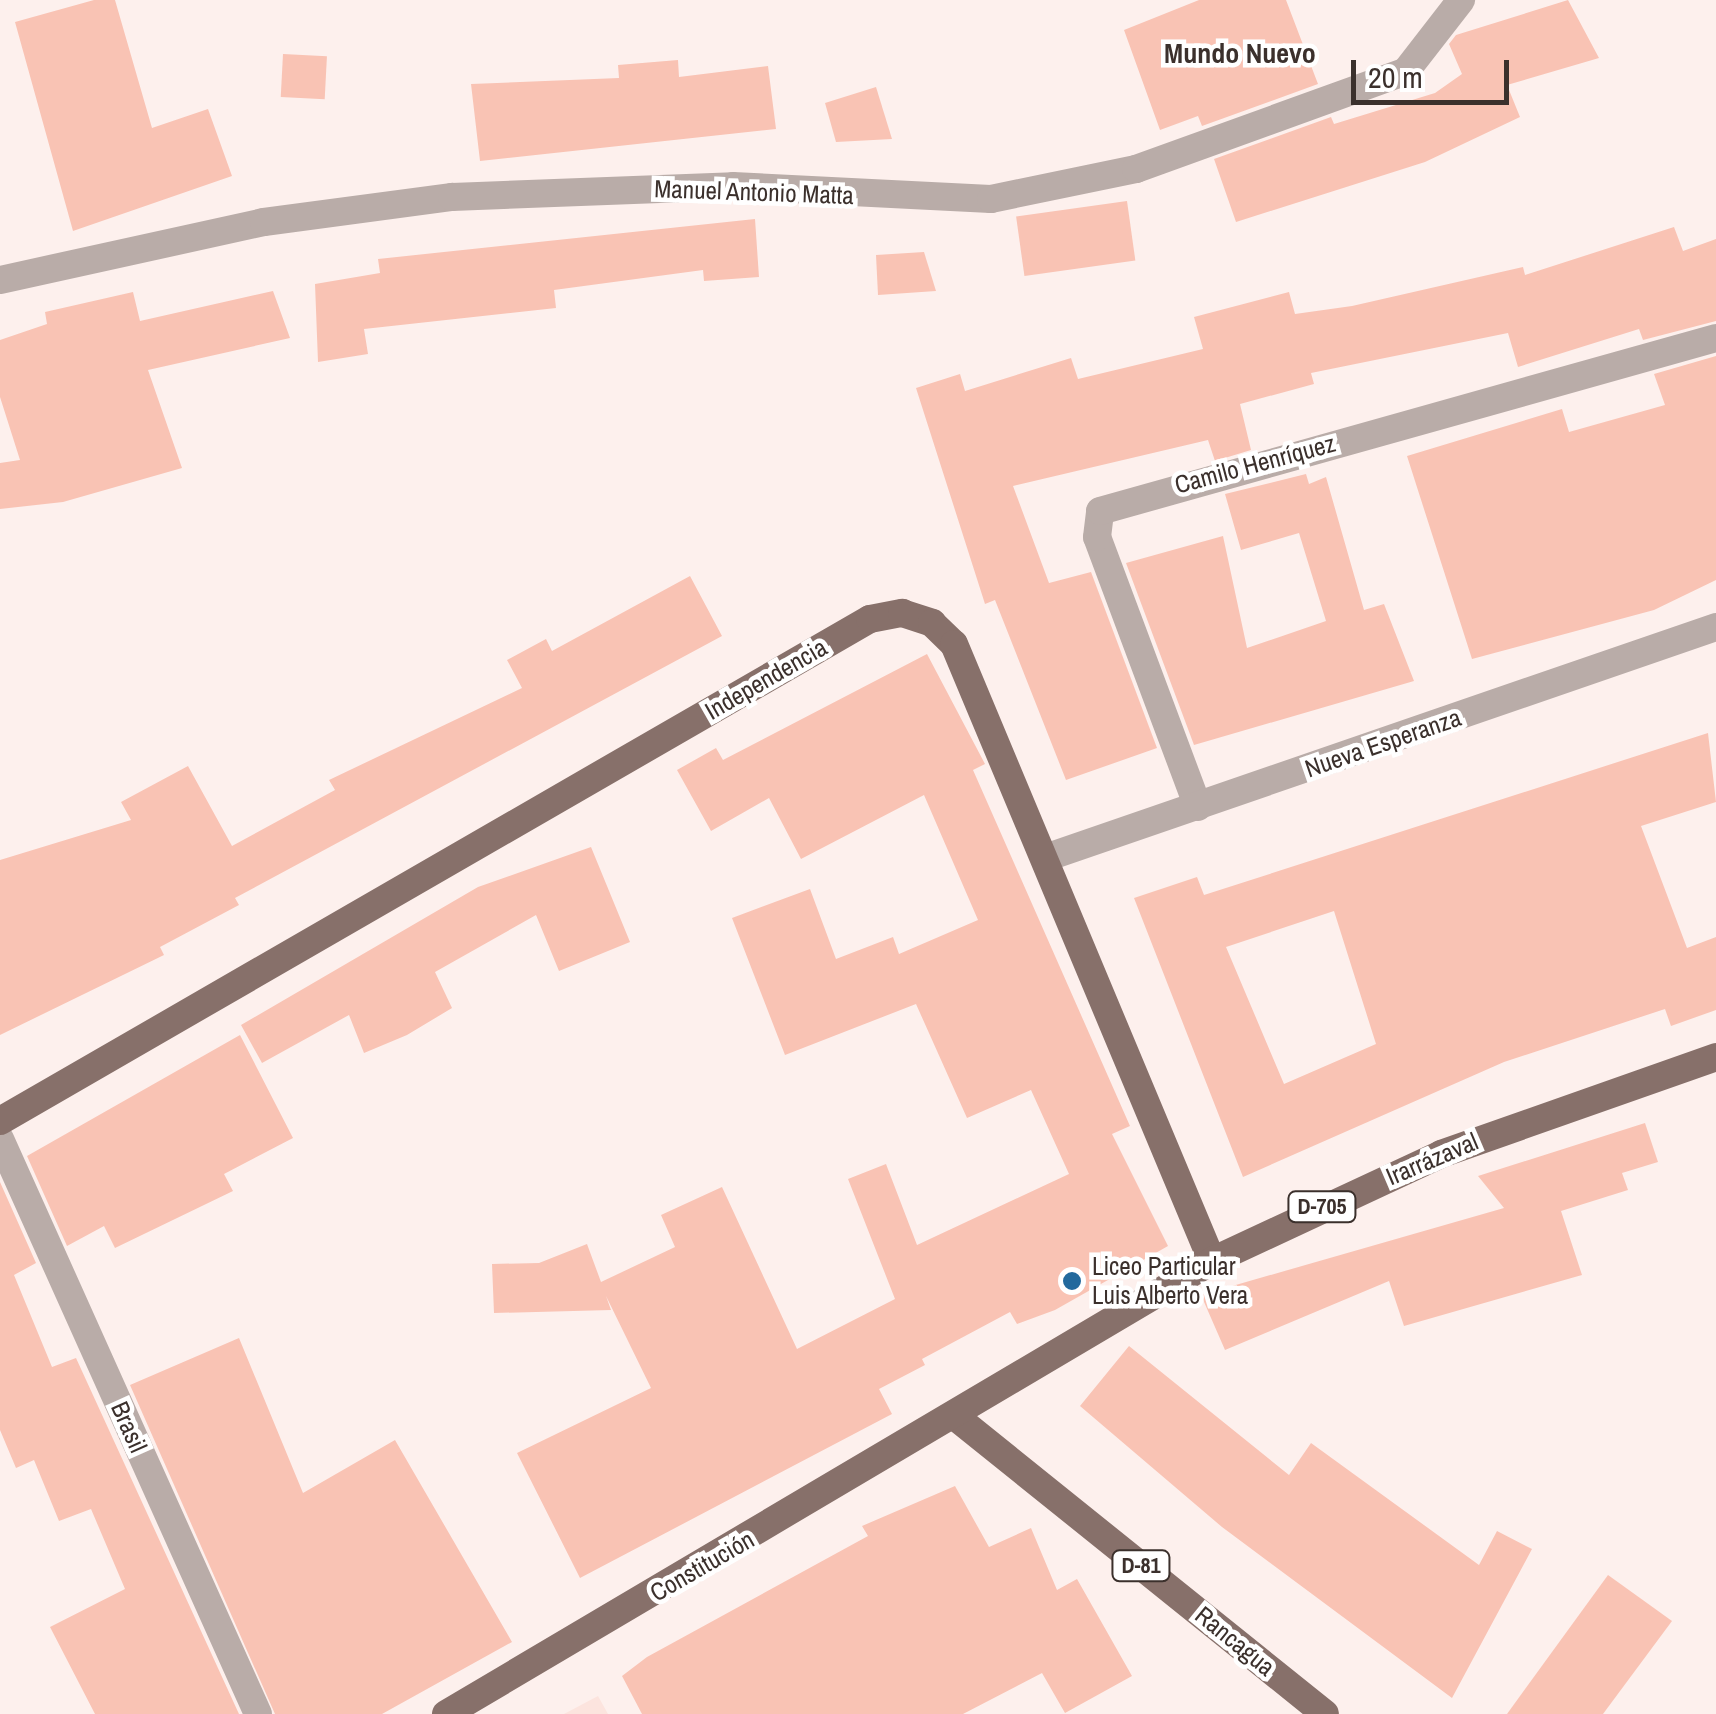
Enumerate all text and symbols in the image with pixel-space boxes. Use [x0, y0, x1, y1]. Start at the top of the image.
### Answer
district label: Mundo Nuevo [1164, 36, 1316, 70]
scale bar [1356, 40, 1514, 102]
text: 20 m [1368, 57, 1423, 97]
street label: Manuel Antonio Matta [653, 174, 855, 210]
street label: Camilo Henríquez [1171, 428, 1339, 500]
street label: Independencia [700, 632, 832, 726]
street label: Nueva Esperanza [1301, 702, 1465, 784]
street label: Irarrázaval [1382, 1126, 1482, 1192]
road number: D-705 [1287, 1190, 1357, 1224]
place label: Liceo Particular Luis Alberto Vera [1092, 1252, 1249, 1311]
marker: Liceo Particular Luis Alberto Vera [1061, 1270, 1083, 1292]
street label: Brasil [105, 1397, 153, 1457]
street label: Constitución [645, 1524, 759, 1608]
road number: D-81 [1111, 1549, 1171, 1583]
street label: Rancagua [1189, 1600, 1281, 1682]

